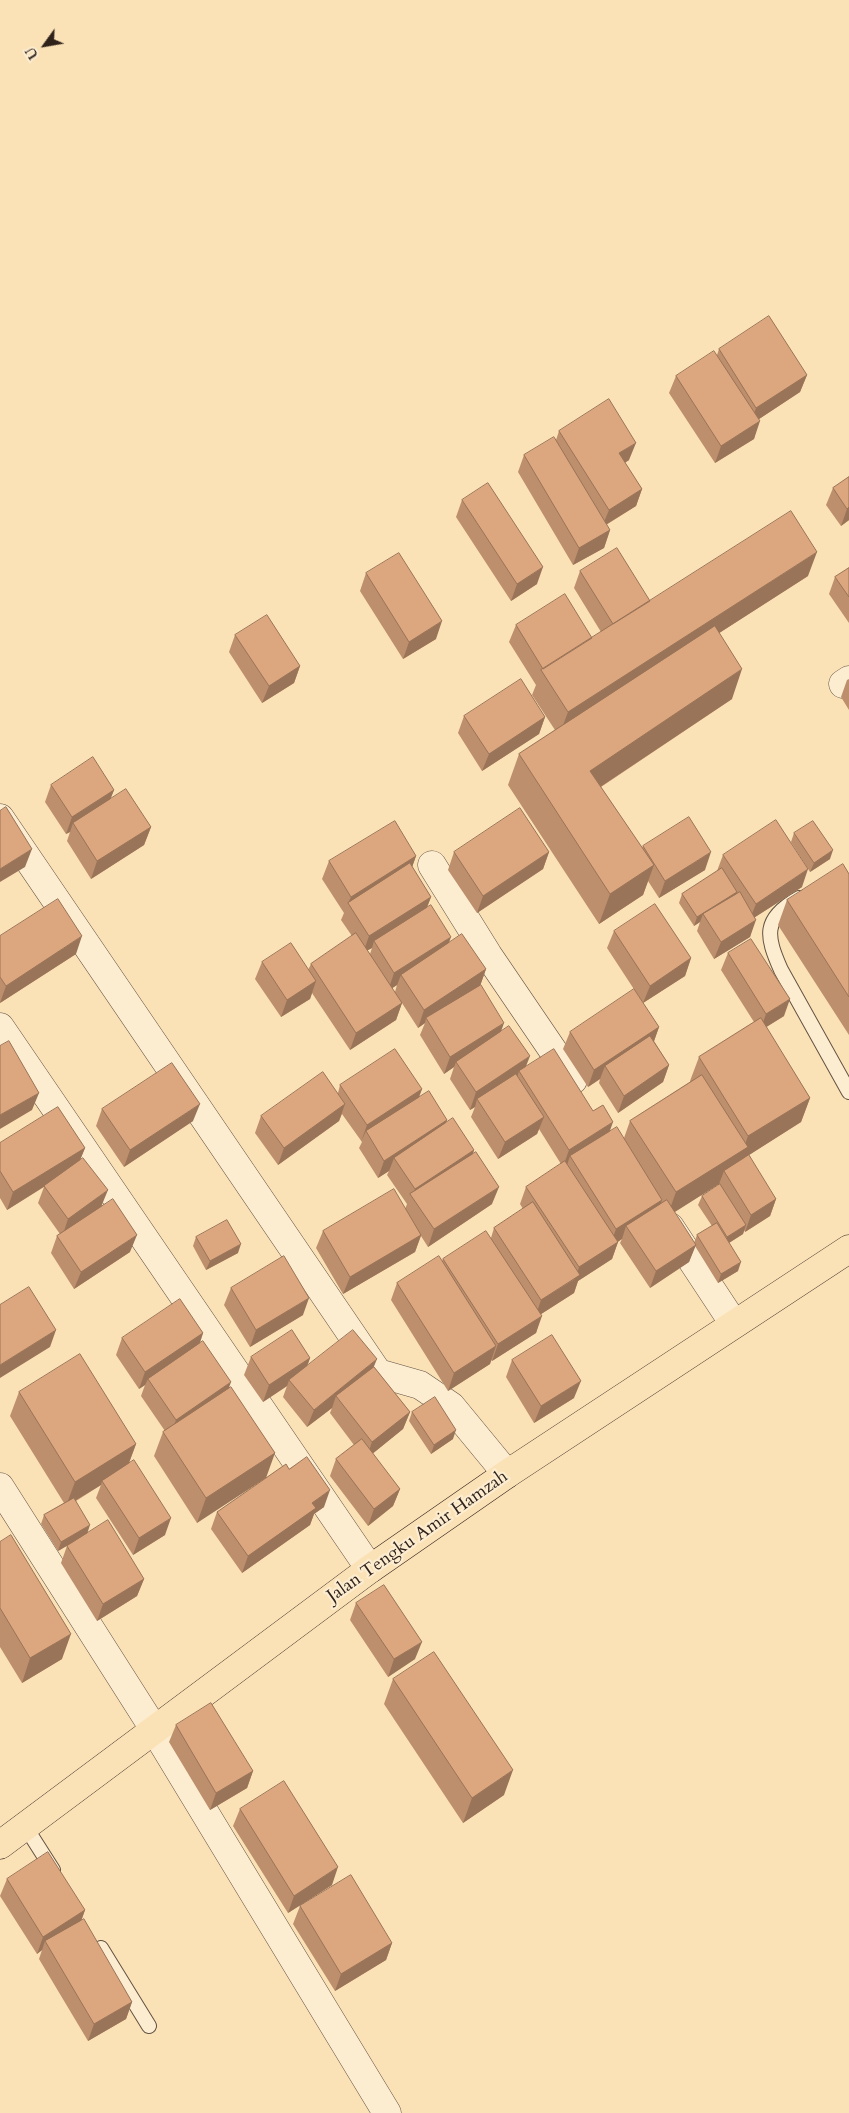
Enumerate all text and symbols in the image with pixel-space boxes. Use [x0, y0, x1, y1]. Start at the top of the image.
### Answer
north arrow [20, 20, 70, 70]
text: U [21, 43, 43, 63]
street label: Jalan Tengku Amir Hamzah [324, 1466, 512, 1608]

